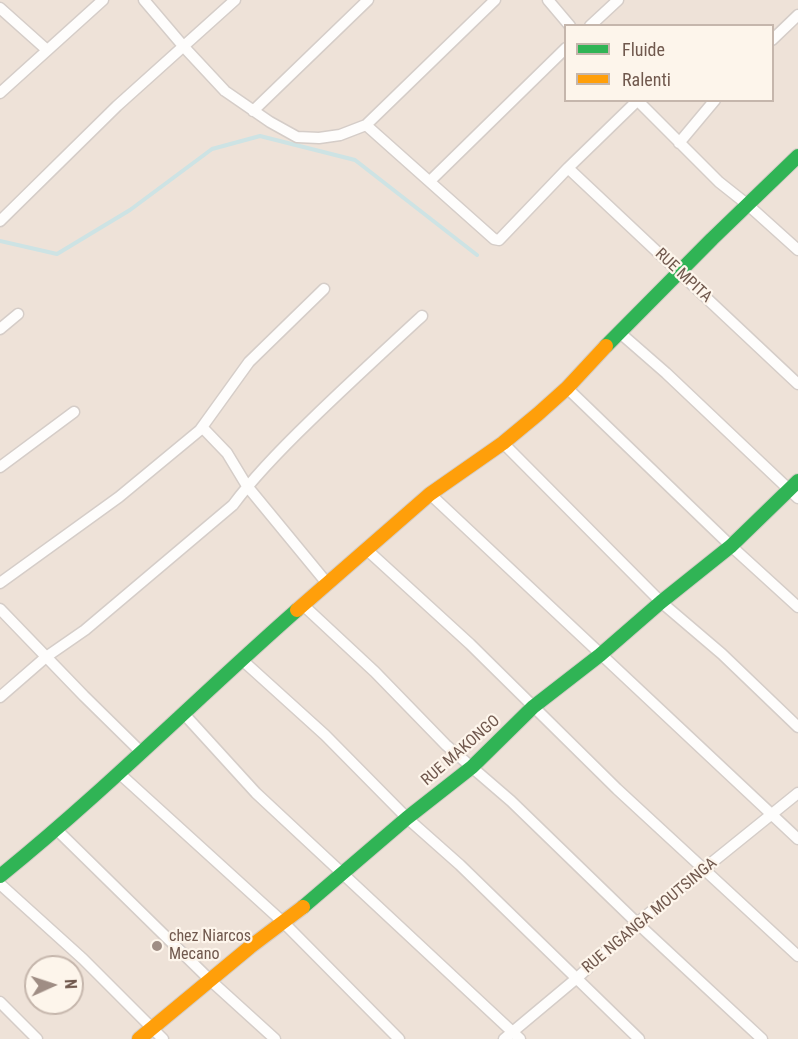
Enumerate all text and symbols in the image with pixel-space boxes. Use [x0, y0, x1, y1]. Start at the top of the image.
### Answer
legend [564, 24, 774, 102]
text: Fluide [622, 39, 665, 60]
text: Ralenti [622, 69, 671, 90]
street label: RUE MPITA [651, 245, 715, 307]
street label: RUE MAKONGO [418, 712, 504, 790]
street label: RUE NGANGA MOUTSINGA [579, 854, 721, 978]
place label: chez Niarcos Mecano [169, 927, 251, 965]
marker: chez Niarcos Mecano [150, 939, 164, 953]
north arrow [24, 955, 84, 1015]
text: N [61, 979, 80, 990]

